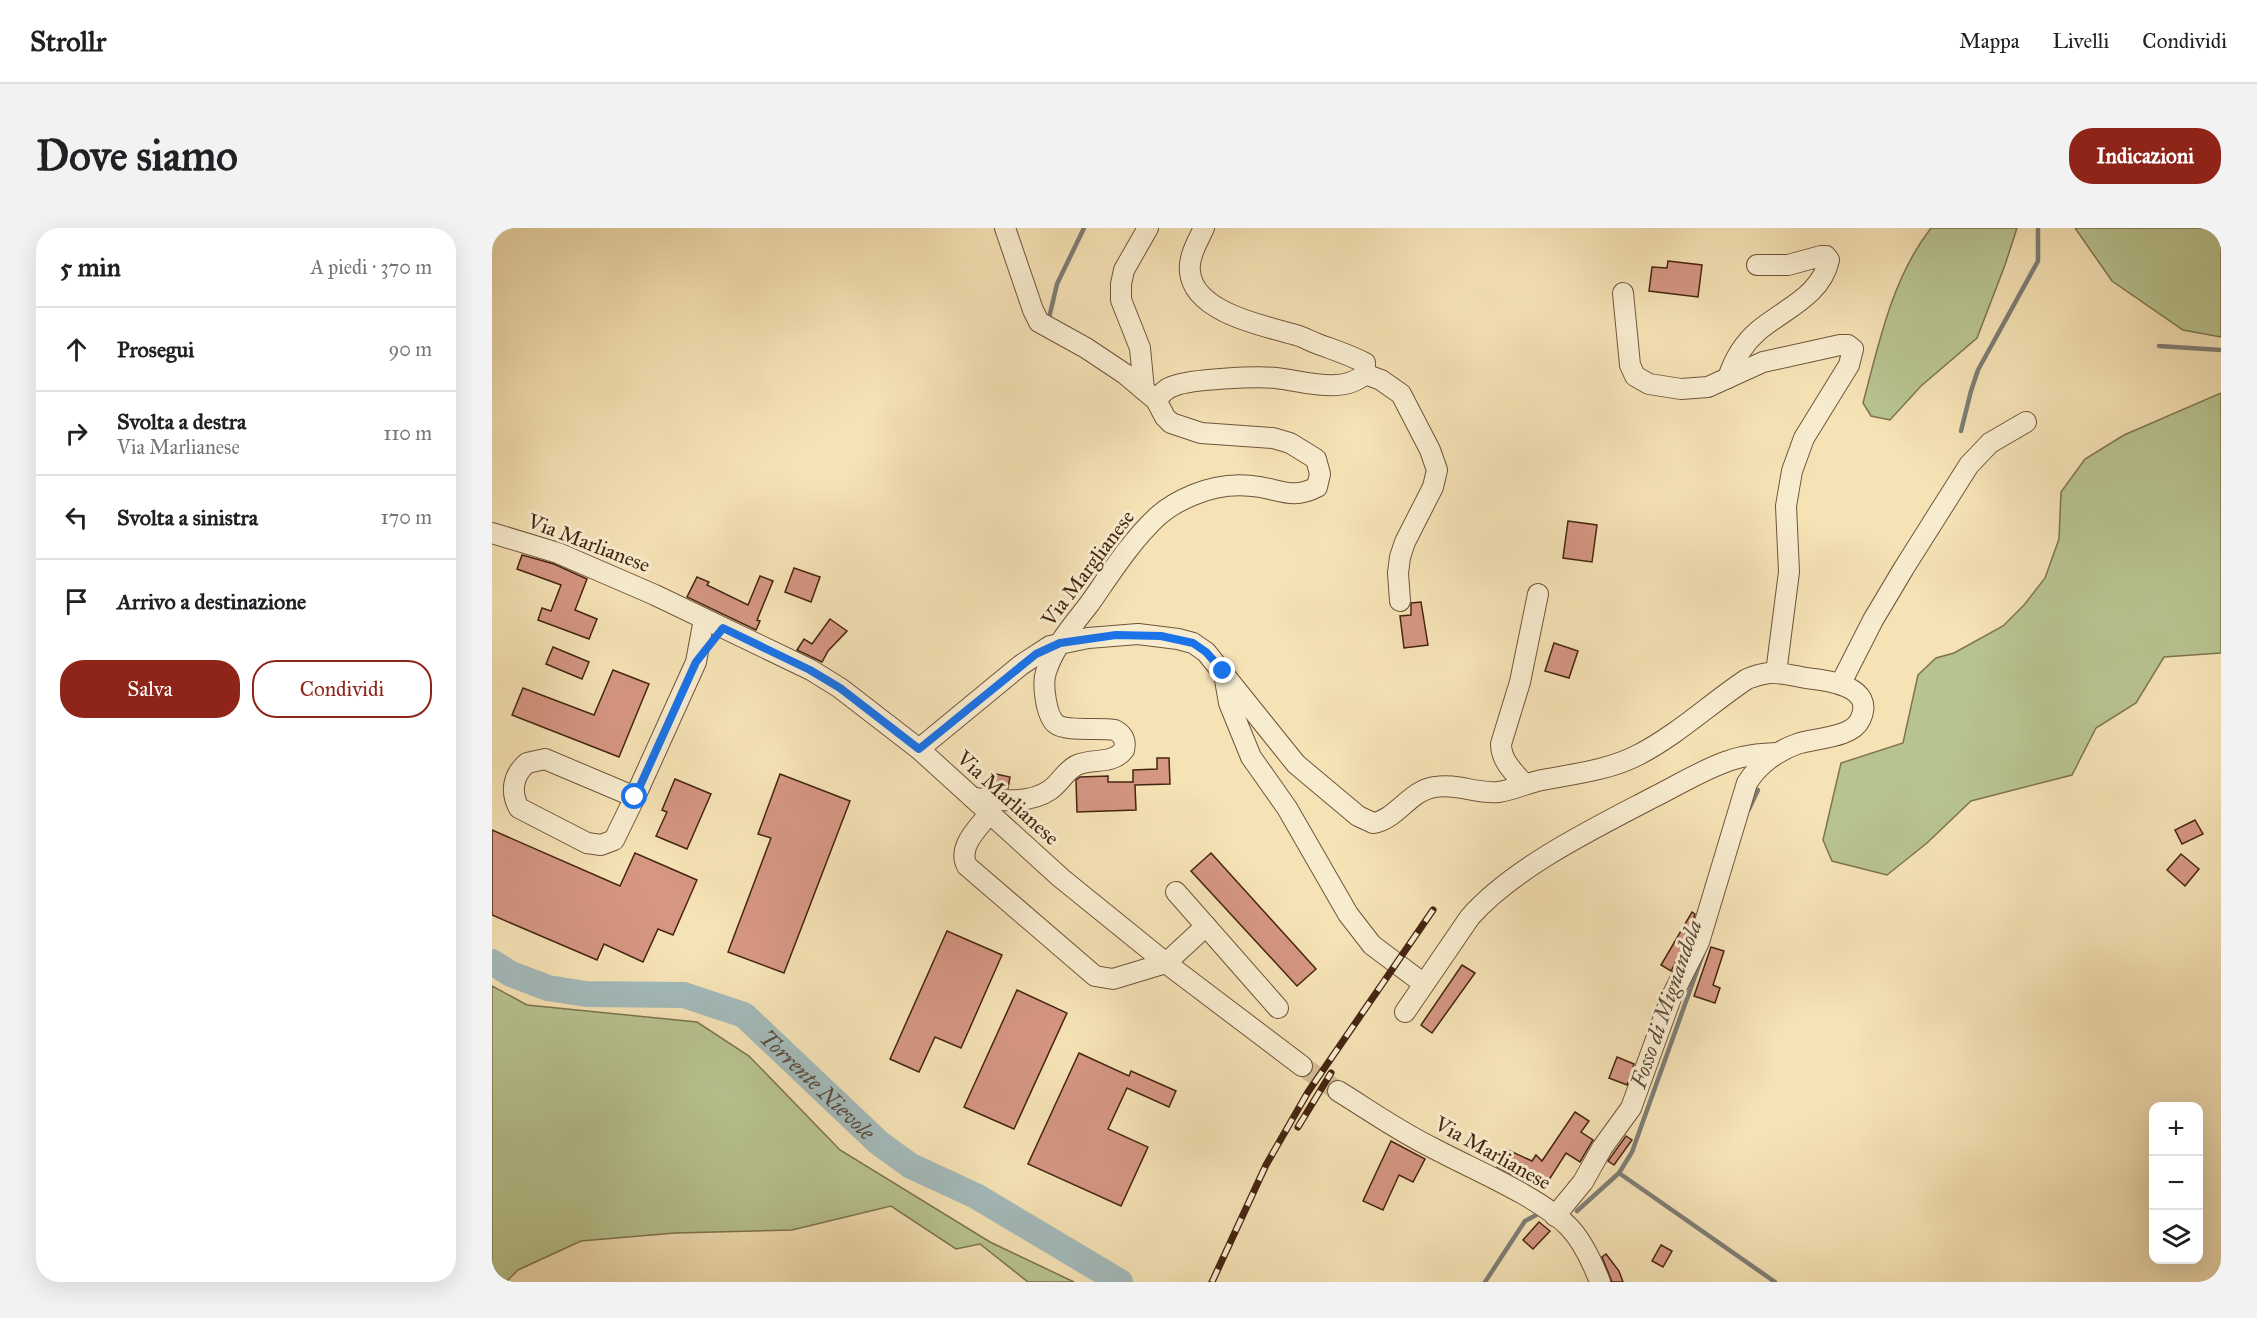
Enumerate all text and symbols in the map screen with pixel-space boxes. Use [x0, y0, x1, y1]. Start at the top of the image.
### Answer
text: Strollr [30, 24, 106, 59]
text: Mappa [1959, 28, 2020, 54]
text: Livelli [2053, 28, 2109, 54]
text: Condividi [2142, 28, 2227, 54]
button: Indicazioni [2069, 128, 2221, 184]
text: Dove siamo [36, 130, 238, 182]
text: 5 min [60, 251, 121, 283]
text: A piedi · 370 m [311, 255, 432, 279]
icon: ahead [60, 333, 93, 366]
text: Prosegui [117, 336, 194, 363]
text: 90 m [389, 337, 432, 361]
text: Svolta a destra [117, 408, 246, 435]
icon: right [60, 417, 93, 450]
text: 110 m [384, 421, 432, 445]
text: Via Marlianese [117, 435, 240, 459]
icon: left [60, 501, 93, 534]
text: Svolta a sinistra [117, 504, 258, 531]
text: 170 m [381, 505, 432, 529]
street label: Via Marglianese [1035, 505, 1140, 632]
street label: Via Marlianese [523, 507, 654, 578]
icon: arrive [60, 585, 93, 618]
text: Arrivo a destinazione [117, 588, 306, 615]
route end [1209, 657, 1235, 683]
button: Salva [60, 660, 240, 718]
button: Condividi [252, 660, 432, 718]
street label: Via Marlianese [951, 745, 1065, 851]
route start [621, 783, 647, 809]
water label: Fosso di Mignandola [1624, 916, 1707, 1093]
water label: Torrente Nievole [754, 1024, 881, 1146]
map controls [2149, 1102, 2203, 1264]
button: + [2149, 1102, 2203, 1156]
street label: Via Marlianese [1429, 1110, 1556, 1196]
button: − [2149, 1156, 2203, 1210]
button: layers [2149, 1210, 2203, 1264]

